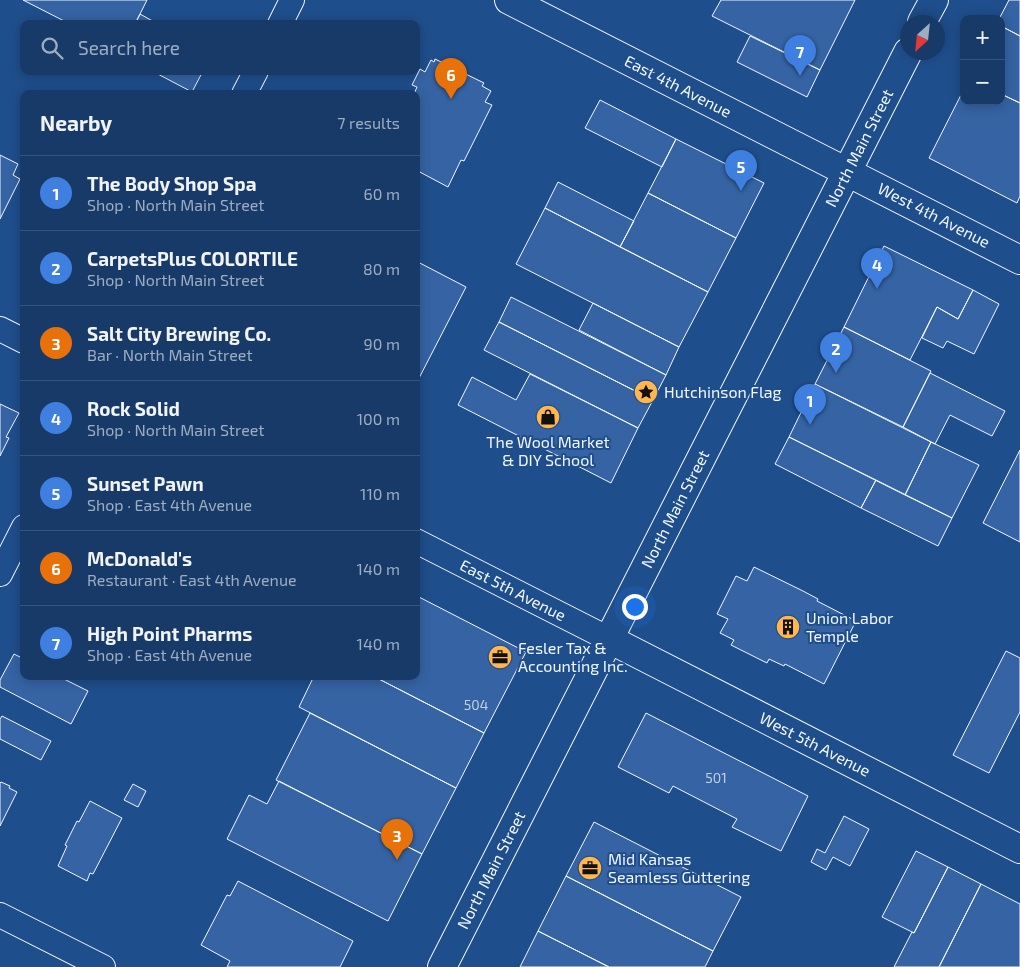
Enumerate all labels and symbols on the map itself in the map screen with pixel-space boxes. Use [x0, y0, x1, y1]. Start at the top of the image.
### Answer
north arrow [900, 15, 945, 60]
pin: 7 [784, 35, 816, 76]
street label: East 4th Avenue [622, 50, 735, 121]
pin: 6 [435, 58, 467, 99]
street label: North Main Street [821, 86, 896, 210]
pin: 5 [725, 150, 757, 191]
street label: West 4th Avenue [875, 178, 993, 251]
pin: 4 [861, 248, 893, 289]
pin: 2 [820, 332, 852, 373]
place icon: Hutchinson Flag [633, 379, 659, 405]
place label: Hutchinson Flag [664, 382, 782, 401]
pin: 1 [794, 384, 826, 425]
shop icon: The Wool Market & DIY School [535, 404, 561, 430]
place label: The Wool Market & DIY School [486, 432, 610, 469]
street label: North Main Street [637, 447, 712, 571]
street label: East 5th Avenue [457, 555, 569, 624]
your location [622, 594, 648, 620]
place label: Union Labor Temple [806, 608, 894, 645]
building icon: Union Labor Temple [775, 614, 801, 640]
place label: Fesler Tax & Accounting Inc. [518, 638, 628, 675]
office icon: Fesler Tax & Accounting Inc. [487, 644, 513, 670]
house number: 504 [464, 696, 488, 713]
street label: West 5th Avenue [757, 707, 874, 780]
house number: 501 [705, 769, 727, 786]
street label: North Main Street [453, 808, 528, 932]
pin: 3 [381, 819, 413, 860]
place label: Mid Kansas Seamless Guttering [608, 849, 750, 886]
office icon: Mid Kansas Seamless Guttering [577, 855, 603, 881]

